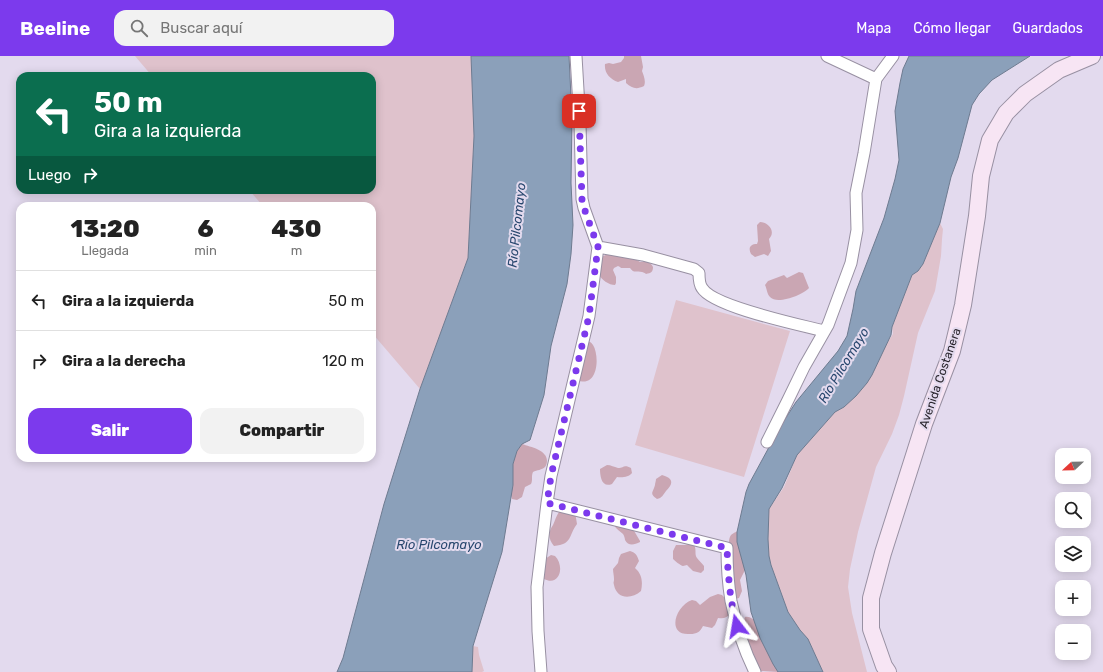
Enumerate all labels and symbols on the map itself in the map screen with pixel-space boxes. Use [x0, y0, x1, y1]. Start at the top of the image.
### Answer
pin [562, 94, 596, 128]
water label: Río Pilcomayo [505, 182, 528, 268]
water label: Río Pilcomayo [815, 325, 872, 406]
street label: Avenida Costanera [916, 326, 964, 430]
north arrow [1055, 448, 1091, 484]
water label: Río Pilcomayo [396, 537, 482, 552]
position arrow [716, 605, 758, 647]

